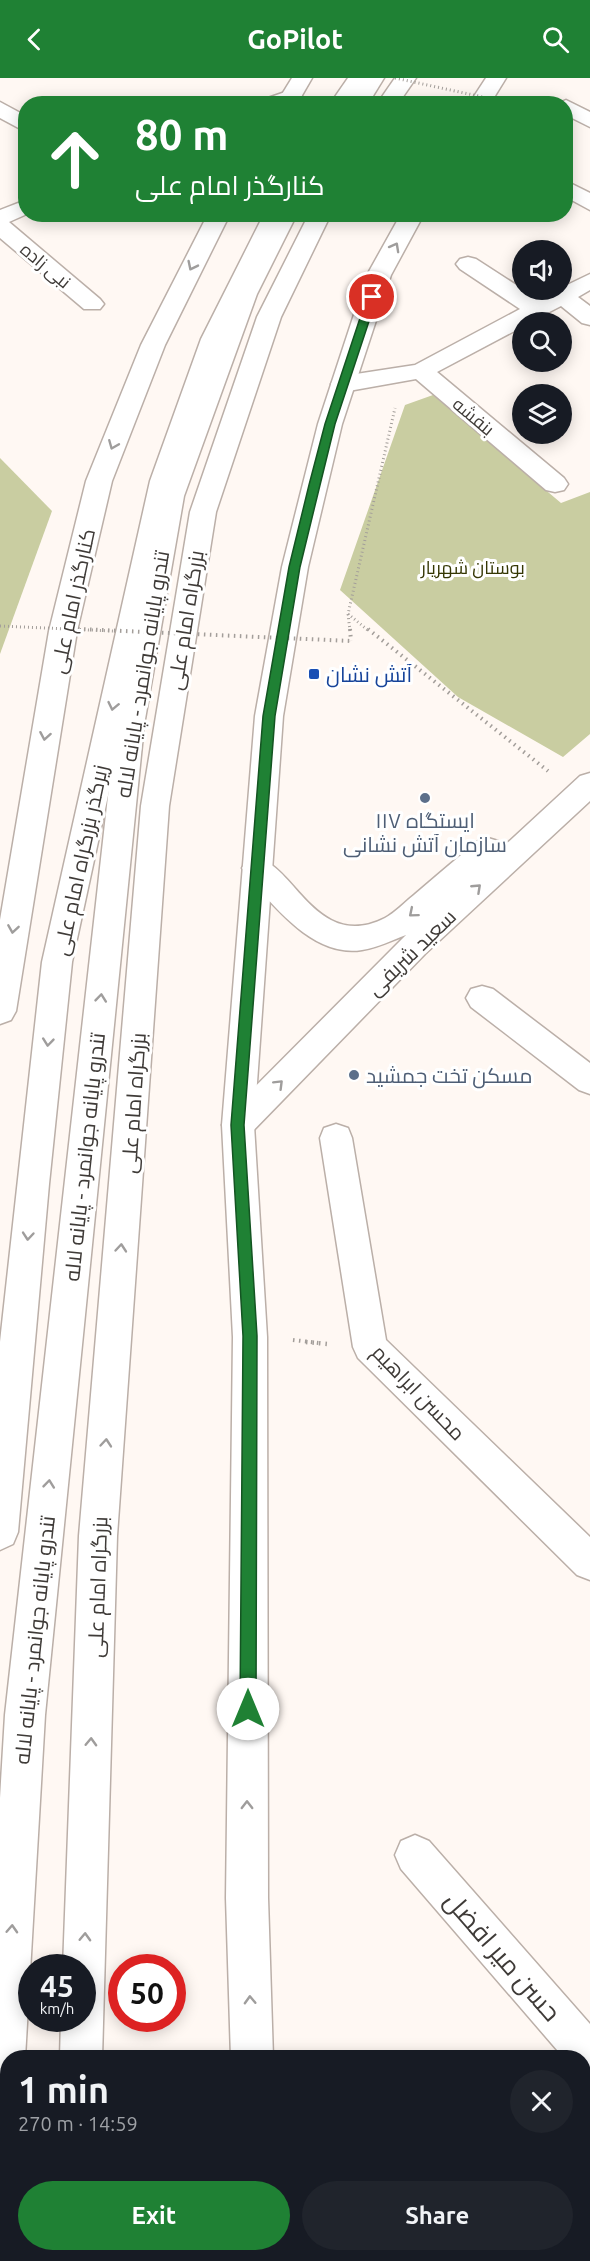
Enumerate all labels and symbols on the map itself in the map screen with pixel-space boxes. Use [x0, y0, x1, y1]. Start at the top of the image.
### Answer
street label: نبی زاده [16, 238, 75, 293]
one-way arrow [388, 243, 399, 253]
one-way arrow [187, 260, 199, 271]
pin [346, 271, 397, 322]
street label: بنفشه [449, 393, 499, 439]
one-way arrow [108, 439, 121, 450]
street label: کنارگذر امام علی [45, 526, 102, 676]
street label: تندرو پایانه جوانمرد - پایانه لاله [111, 548, 176, 800]
street label: بزرگراه امام علی [162, 548, 211, 692]
park label: بوستان شهریار [420, 557, 525, 579]
place label: آتش نشان [326, 662, 412, 688]
marker: آتش نشان [307, 667, 321, 681]
one-way arrow [107, 701, 120, 711]
one-way arrow [39, 731, 52, 741]
street label: زیرگذر بزرگراه امام علی [48, 762, 115, 958]
marker: ایستگاه ۱۱۷ سازمان آتش نشانی [418, 791, 432, 805]
place label: ایستگاه ۱۱۷ سازمان آتش نشانی [343, 808, 507, 858]
one-way arrow [471, 884, 481, 895]
street label: سعید شریفی [362, 904, 462, 1002]
one-way arrow [409, 906, 420, 917]
one-way arrow [8, 924, 20, 933]
one-way arrow [94, 993, 107, 1002]
street label: تندرو پایانه جوانمرد - پایانه لاله [59, 1031, 112, 1283]
street label: بزرگراه امام علی [116, 1032, 153, 1175]
one-way arrow [42, 1037, 55, 1046]
place label: مسکن تخت جمشید [366, 1063, 532, 1089]
marker: مسکن تخت جمشید [347, 1068, 361, 1082]
one-way arrow [271, 1080, 282, 1091]
one-way arrow [22, 1231, 35, 1240]
one-way arrow [114, 1244, 127, 1253]
street label: محسن ابراهیم [365, 1339, 470, 1447]
one-way arrow [99, 1438, 112, 1447]
one-way arrow [42, 1479, 55, 1488]
street label: تندرو پایانه جوانمرد - پایانه لاله [9, 1514, 62, 1766]
street label: بزرگراه امام علی [83, 1516, 114, 1658]
position arrow [216, 1677, 280, 1741]
one-way arrow [85, 1738, 98, 1747]
one-way arrow [241, 1800, 254, 1809]
street label: حسن میر افضل [438, 1885, 567, 2028]
one-way arrow [5, 1925, 18, 1934]
one-way arrow [79, 1933, 91, 1942]
speed limit sign: 50 [108, 1954, 186, 2032]
one-way arrow [243, 1995, 256, 2004]

